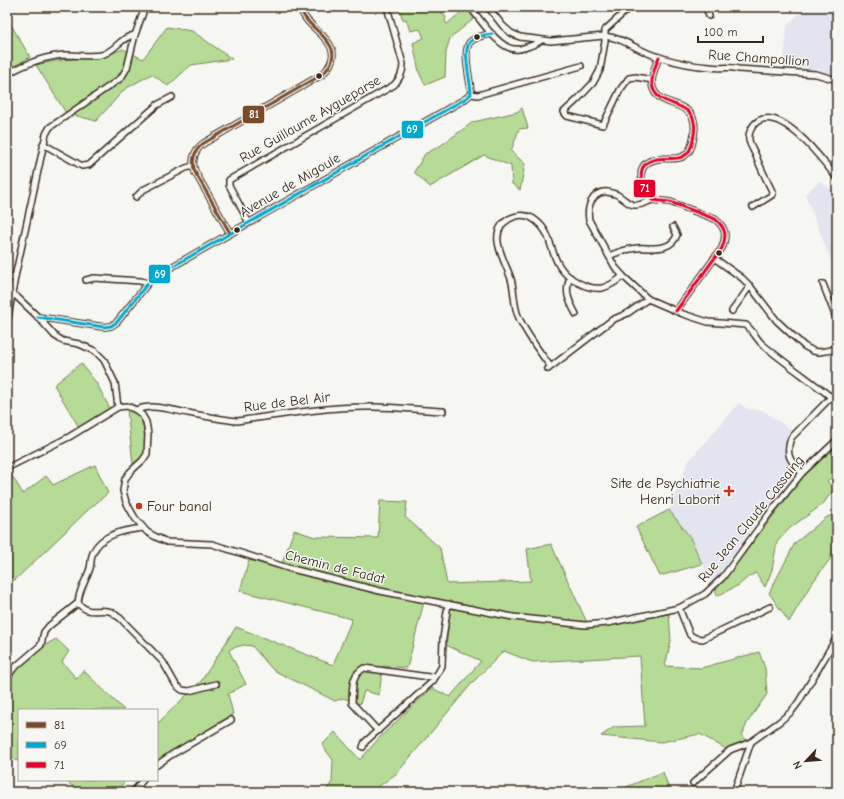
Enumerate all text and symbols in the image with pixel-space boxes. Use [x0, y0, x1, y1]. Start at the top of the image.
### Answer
scale bar [698, 18, 763, 44]
text: 100 m [704, 25, 737, 39]
unlabelled marker [472, 32, 482, 42]
street label: Rue Champollion [708, 46, 810, 70]
unlabelled marker [314, 71, 324, 81]
street label: Rue Guillaume Aygueparse [236, 72, 384, 166]
line badge: 81 [242, 105, 265, 124]
text: 81 [249, 108, 259, 121]
line badge: 69 [401, 120, 424, 139]
text: 69 [406, 123, 418, 136]
street label: Avenue de Migoule [237, 149, 343, 221]
line badge: 71 [633, 179, 656, 198]
text: 71 [640, 182, 650, 195]
unlabelled marker [232, 225, 242, 235]
unlabelled marker [714, 248, 724, 258]
line badge: 69 [148, 264, 171, 284]
text: 69 [154, 268, 166, 281]
street label: Rue de Bel Air [243, 388, 331, 416]
street label: Rue Jean Claude Cassaing [695, 452, 807, 586]
place label: Site de Psychiatrie Henri Laborit [611, 475, 721, 508]
marker: Site de Psychiatrie Henri Laborit [723, 485, 735, 497]
place label: Four banal [147, 498, 212, 515]
marker: Four banal [134, 501, 144, 511]
street label: Chemin de Fadat [283, 546, 388, 588]
legend [18, 709, 158, 781]
text: 81 [54, 718, 65, 732]
text: 69 [54, 738, 67, 752]
north arrow [786, 741, 826, 781]
text: 71 [54, 758, 65, 772]
text: N [790, 759, 805, 771]

